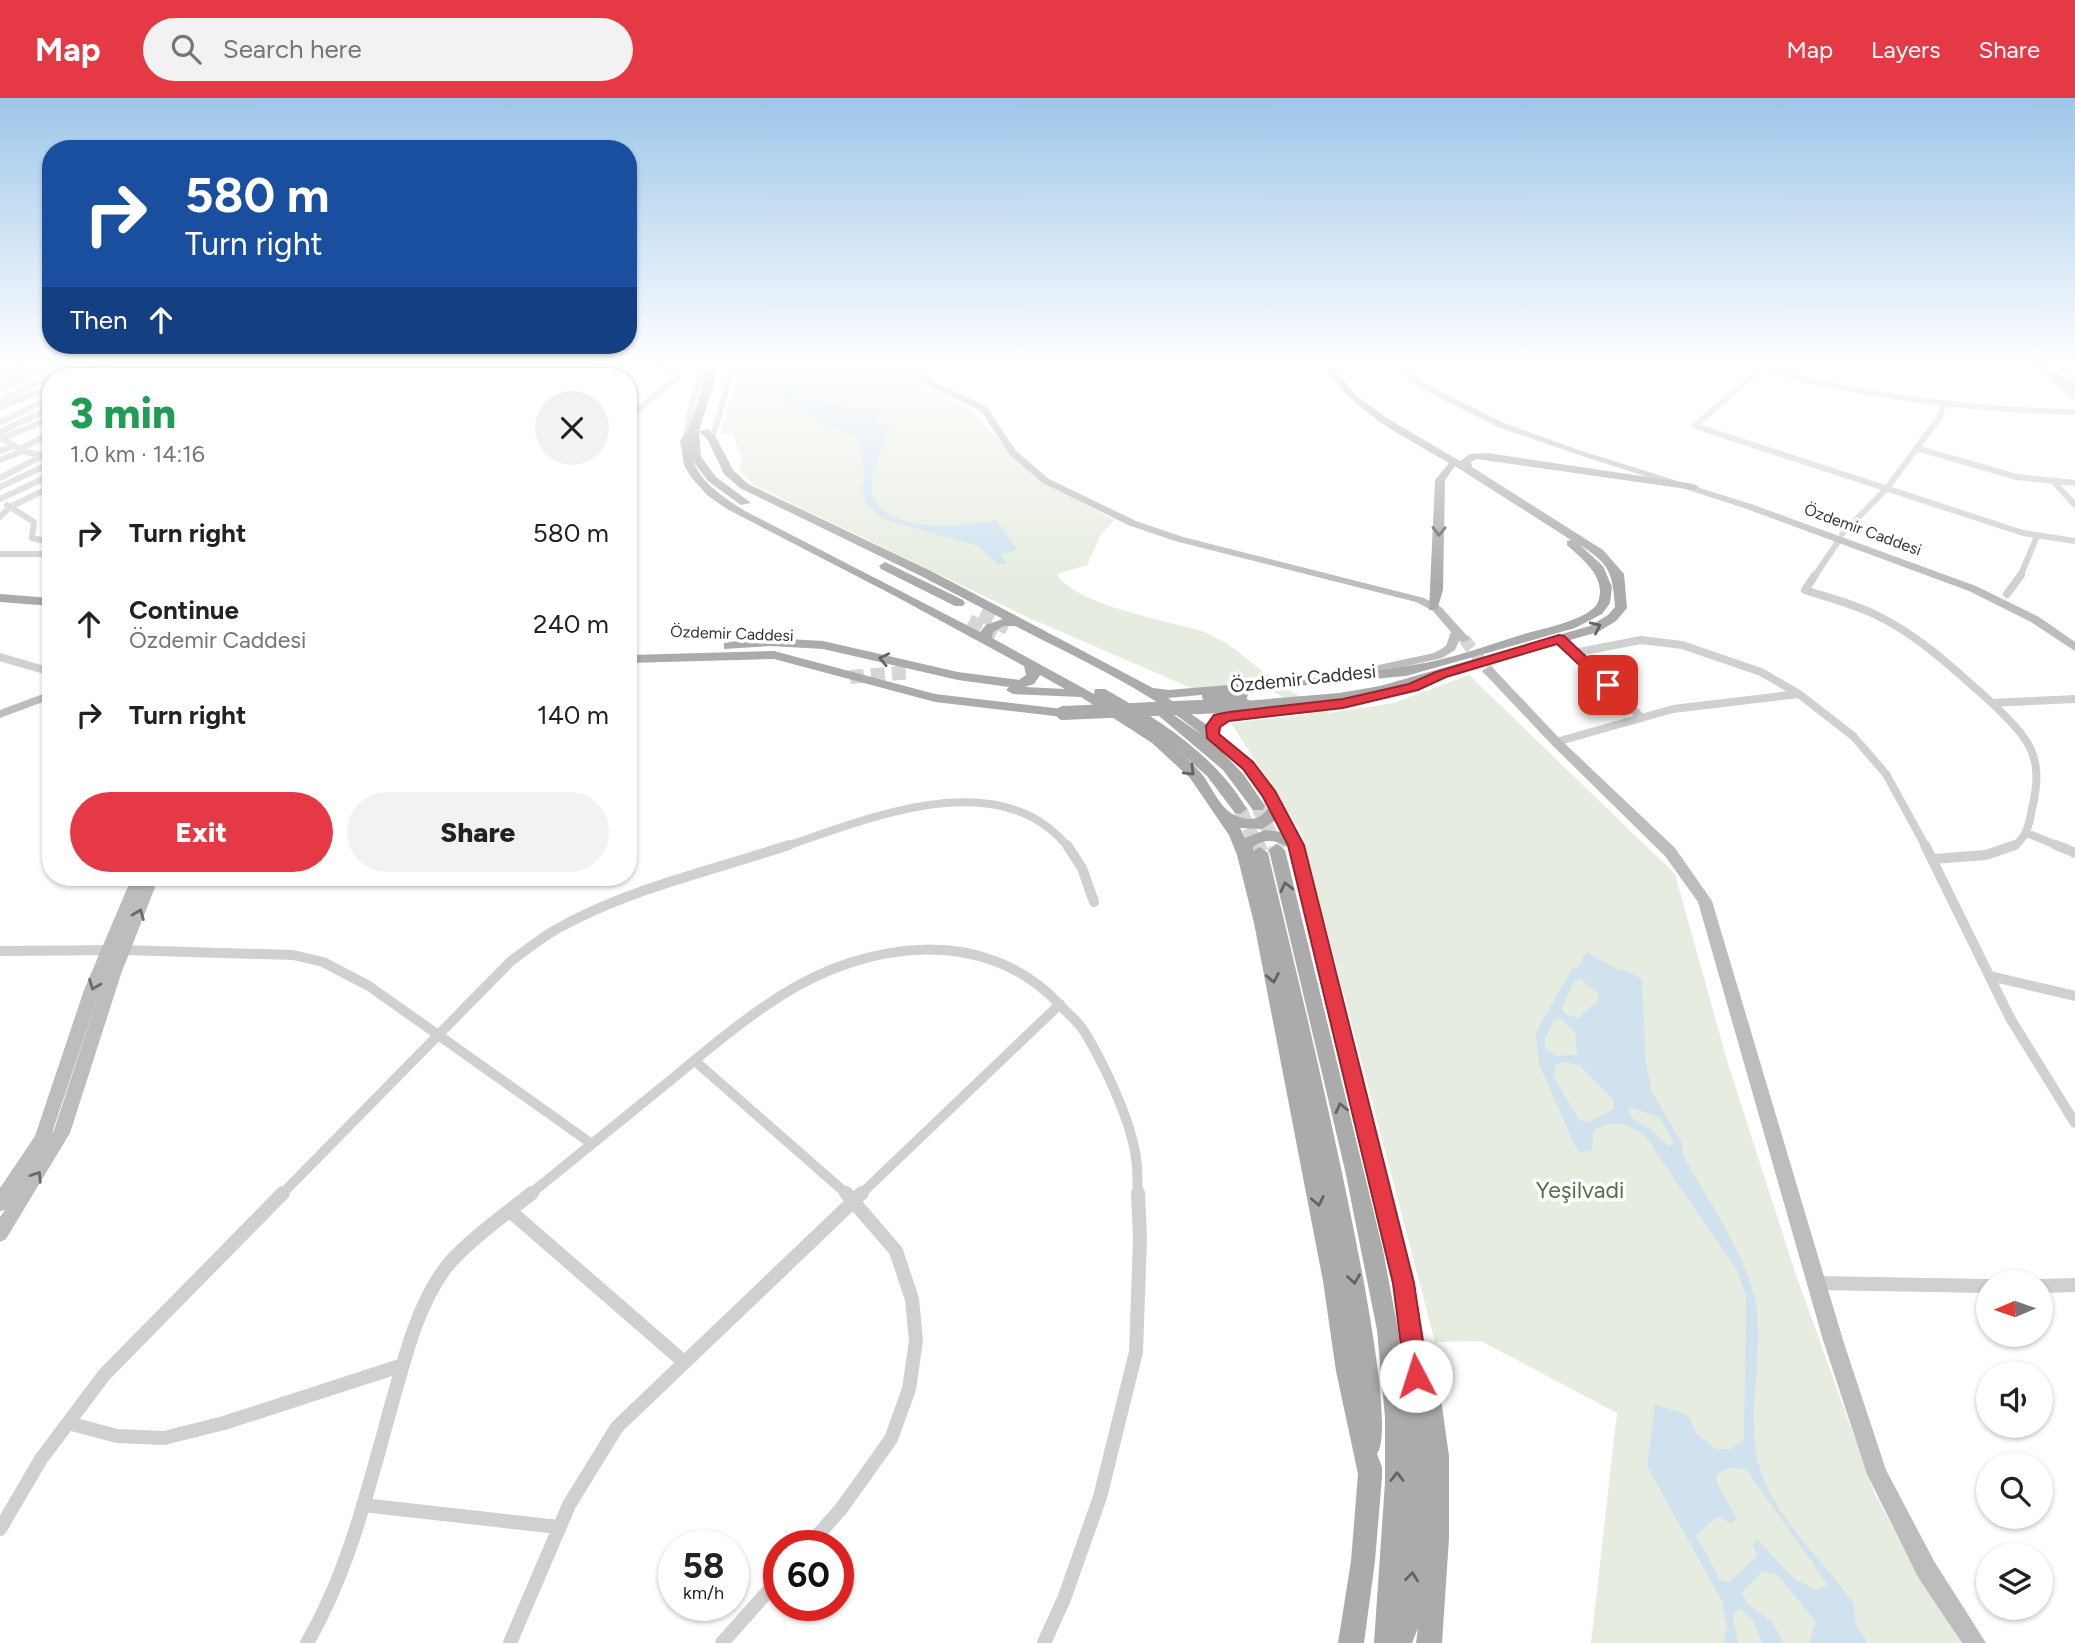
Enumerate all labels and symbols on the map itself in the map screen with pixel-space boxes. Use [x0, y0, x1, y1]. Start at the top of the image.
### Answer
street label: Özdemir Caddesi [1802, 499, 1924, 560]
one-way arrow [1431, 526, 1446, 537]
one-way arrow [1589, 621, 1601, 635]
street label: Özdemir Caddesi [670, 622, 794, 645]
one-way arrow [878, 653, 890, 668]
pin [1578, 655, 1638, 715]
street label: Özdemir Caddesi [1229, 659, 1377, 698]
one-way arrow [1181, 763, 1194, 776]
one-way arrow [1280, 881, 1295, 893]
one-way arrow [130, 908, 144, 920]
one-way arrow [1264, 972, 1279, 984]
one-way arrow [88, 978, 102, 991]
one-way arrow [1334, 1102, 1349, 1114]
one-way arrow [28, 1171, 41, 1184]
park label: Yeşilvadi [1536, 1176, 1624, 1204]
one-way arrow [1310, 1195, 1325, 1207]
north arrow [1976, 1270, 2053, 1348]
one-way arrow [1346, 1273, 1361, 1285]
position arrow [1379, 1339, 1453, 1413]
one-way arrow [1389, 1472, 1405, 1482]
speed limit sign: 60 [763, 1530, 854, 1621]
one-way arrow [1404, 1571, 1419, 1582]

